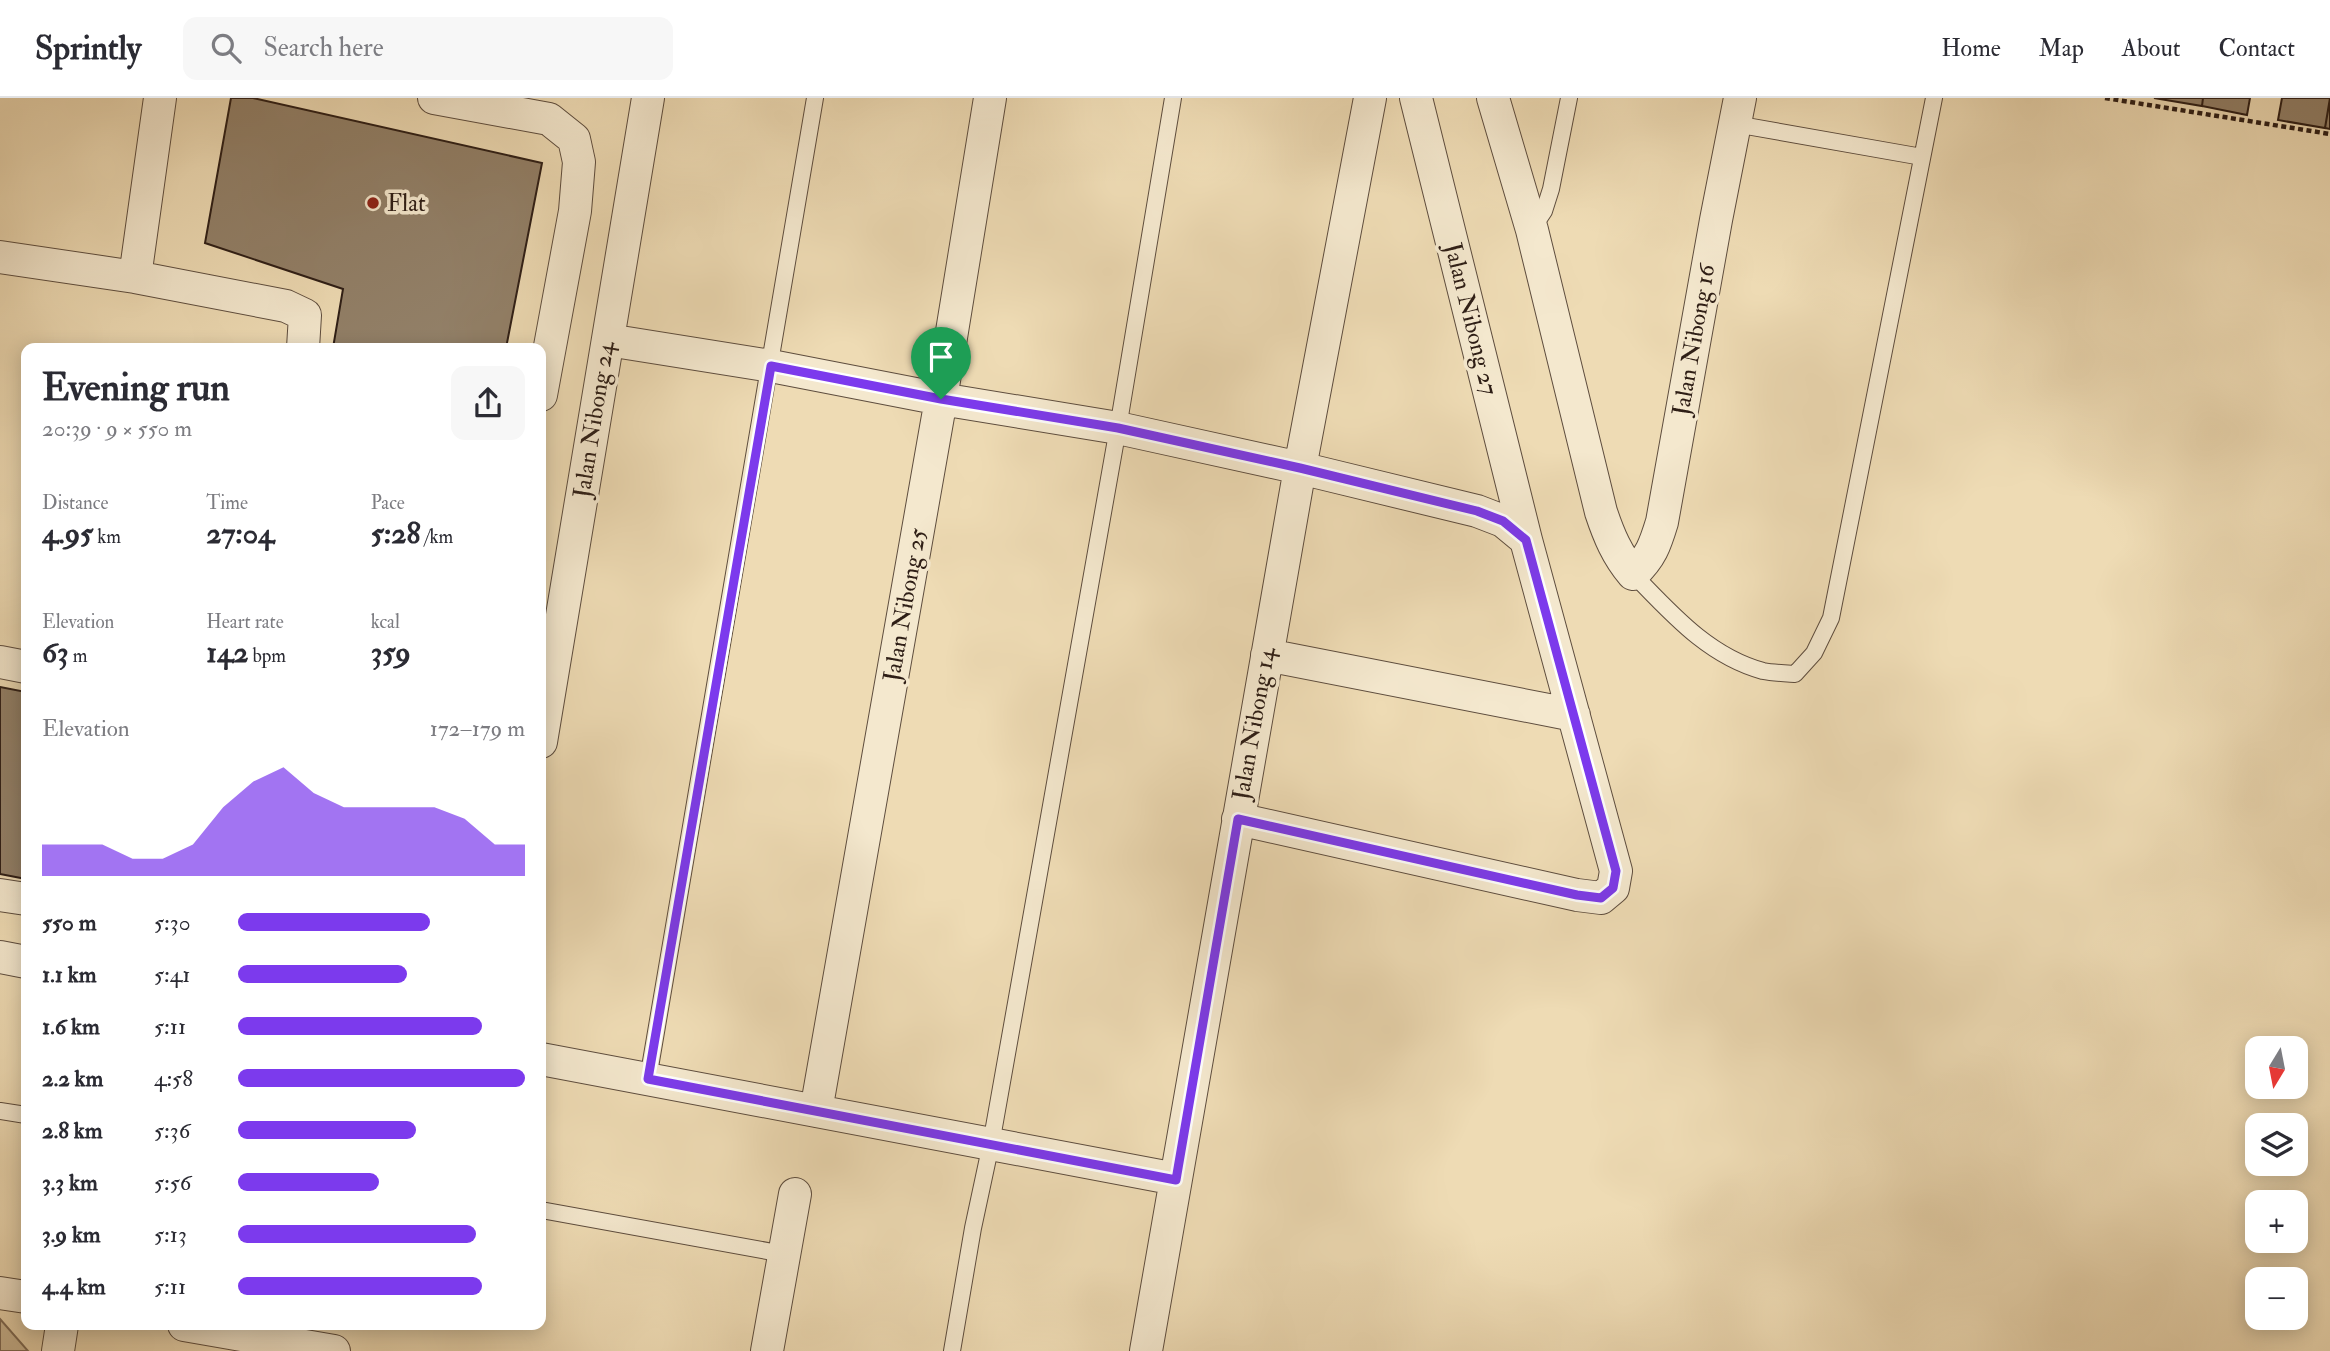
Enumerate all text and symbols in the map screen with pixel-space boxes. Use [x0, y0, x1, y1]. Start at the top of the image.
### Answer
search box [183, 17, 673, 80]
text: Sprintly [35, 28, 141, 69]
icon: search [207, 29, 245, 67]
text: Search here [263, 32, 384, 64]
text: Home [1941, 33, 2001, 64]
text: Map [2039, 33, 2084, 64]
text: About [2122, 33, 2181, 64]
text: Contact [2219, 33, 2295, 64]
place label: Flat [387, 188, 426, 219]
marker: Flat [365, 195, 381, 211]
street label: Jalan Nibong 27 [1437, 239, 1505, 398]
street label: Jalan Nibong 16 [1665, 260, 1723, 419]
pin [911, 327, 971, 399]
icon: arrive [922, 338, 960, 376]
street label: Jalan Nibong 24 [566, 339, 622, 501]
text: Evening run [42, 364, 230, 412]
button: share [451, 366, 525, 440]
text: 20:39 · 9 × 550 m [42, 414, 192, 443]
text: Distance [42, 491, 108, 515]
text: Time [206, 491, 248, 515]
text: Pace [371, 491, 405, 515]
text: 4.95 [42, 515, 93, 552]
text: 27:04 [206, 515, 274, 552]
text: 5:28 [371, 515, 421, 552]
text: km [93, 525, 121, 549]
text: /km [421, 525, 453, 549]
street label: Jalan Nibong 25 [876, 525, 934, 685]
text: Elevation [42, 610, 114, 634]
text: Heart rate [206, 610, 284, 634]
text: kcal [371, 610, 400, 634]
text: 63 [42, 634, 69, 671]
text: 142 [206, 634, 248, 671]
text: 359 [371, 634, 411, 671]
text: m [69, 644, 87, 668]
text: bpm [248, 644, 286, 668]
street label: Jalan Nibong 14 [1225, 644, 1283, 804]
text: Elevation [42, 714, 130, 743]
text: 172–179 m [430, 714, 525, 743]
text: 550 m [42, 908, 97, 937]
text: 5:30 [154, 908, 190, 937]
text: 1.1 km [42, 960, 97, 989]
text: 5:41 [154, 960, 190, 989]
text: 1.6 km [42, 1012, 100, 1041]
text: 5:11 [154, 1012, 186, 1041]
north arrow [2245, 1036, 2308, 1099]
map controls [2245, 1036, 2308, 1330]
text: 2.2 km [42, 1064, 103, 1093]
text: 4:58 [154, 1064, 193, 1093]
button: layers [2245, 1113, 2308, 1176]
text: 2.8 km [42, 1116, 103, 1145]
text: 5:36 [154, 1116, 190, 1145]
text: 3.3 km [42, 1168, 98, 1197]
text: 5:56 [154, 1168, 191, 1197]
button: + [2245, 1190, 2308, 1253]
text: 3.9 km [42, 1220, 101, 1249]
text: 5:13 [154, 1220, 187, 1249]
button: − [2245, 1267, 2308, 1330]
text: 4.4 km [42, 1272, 106, 1301]
text: 5:11 [154, 1272, 186, 1301]

